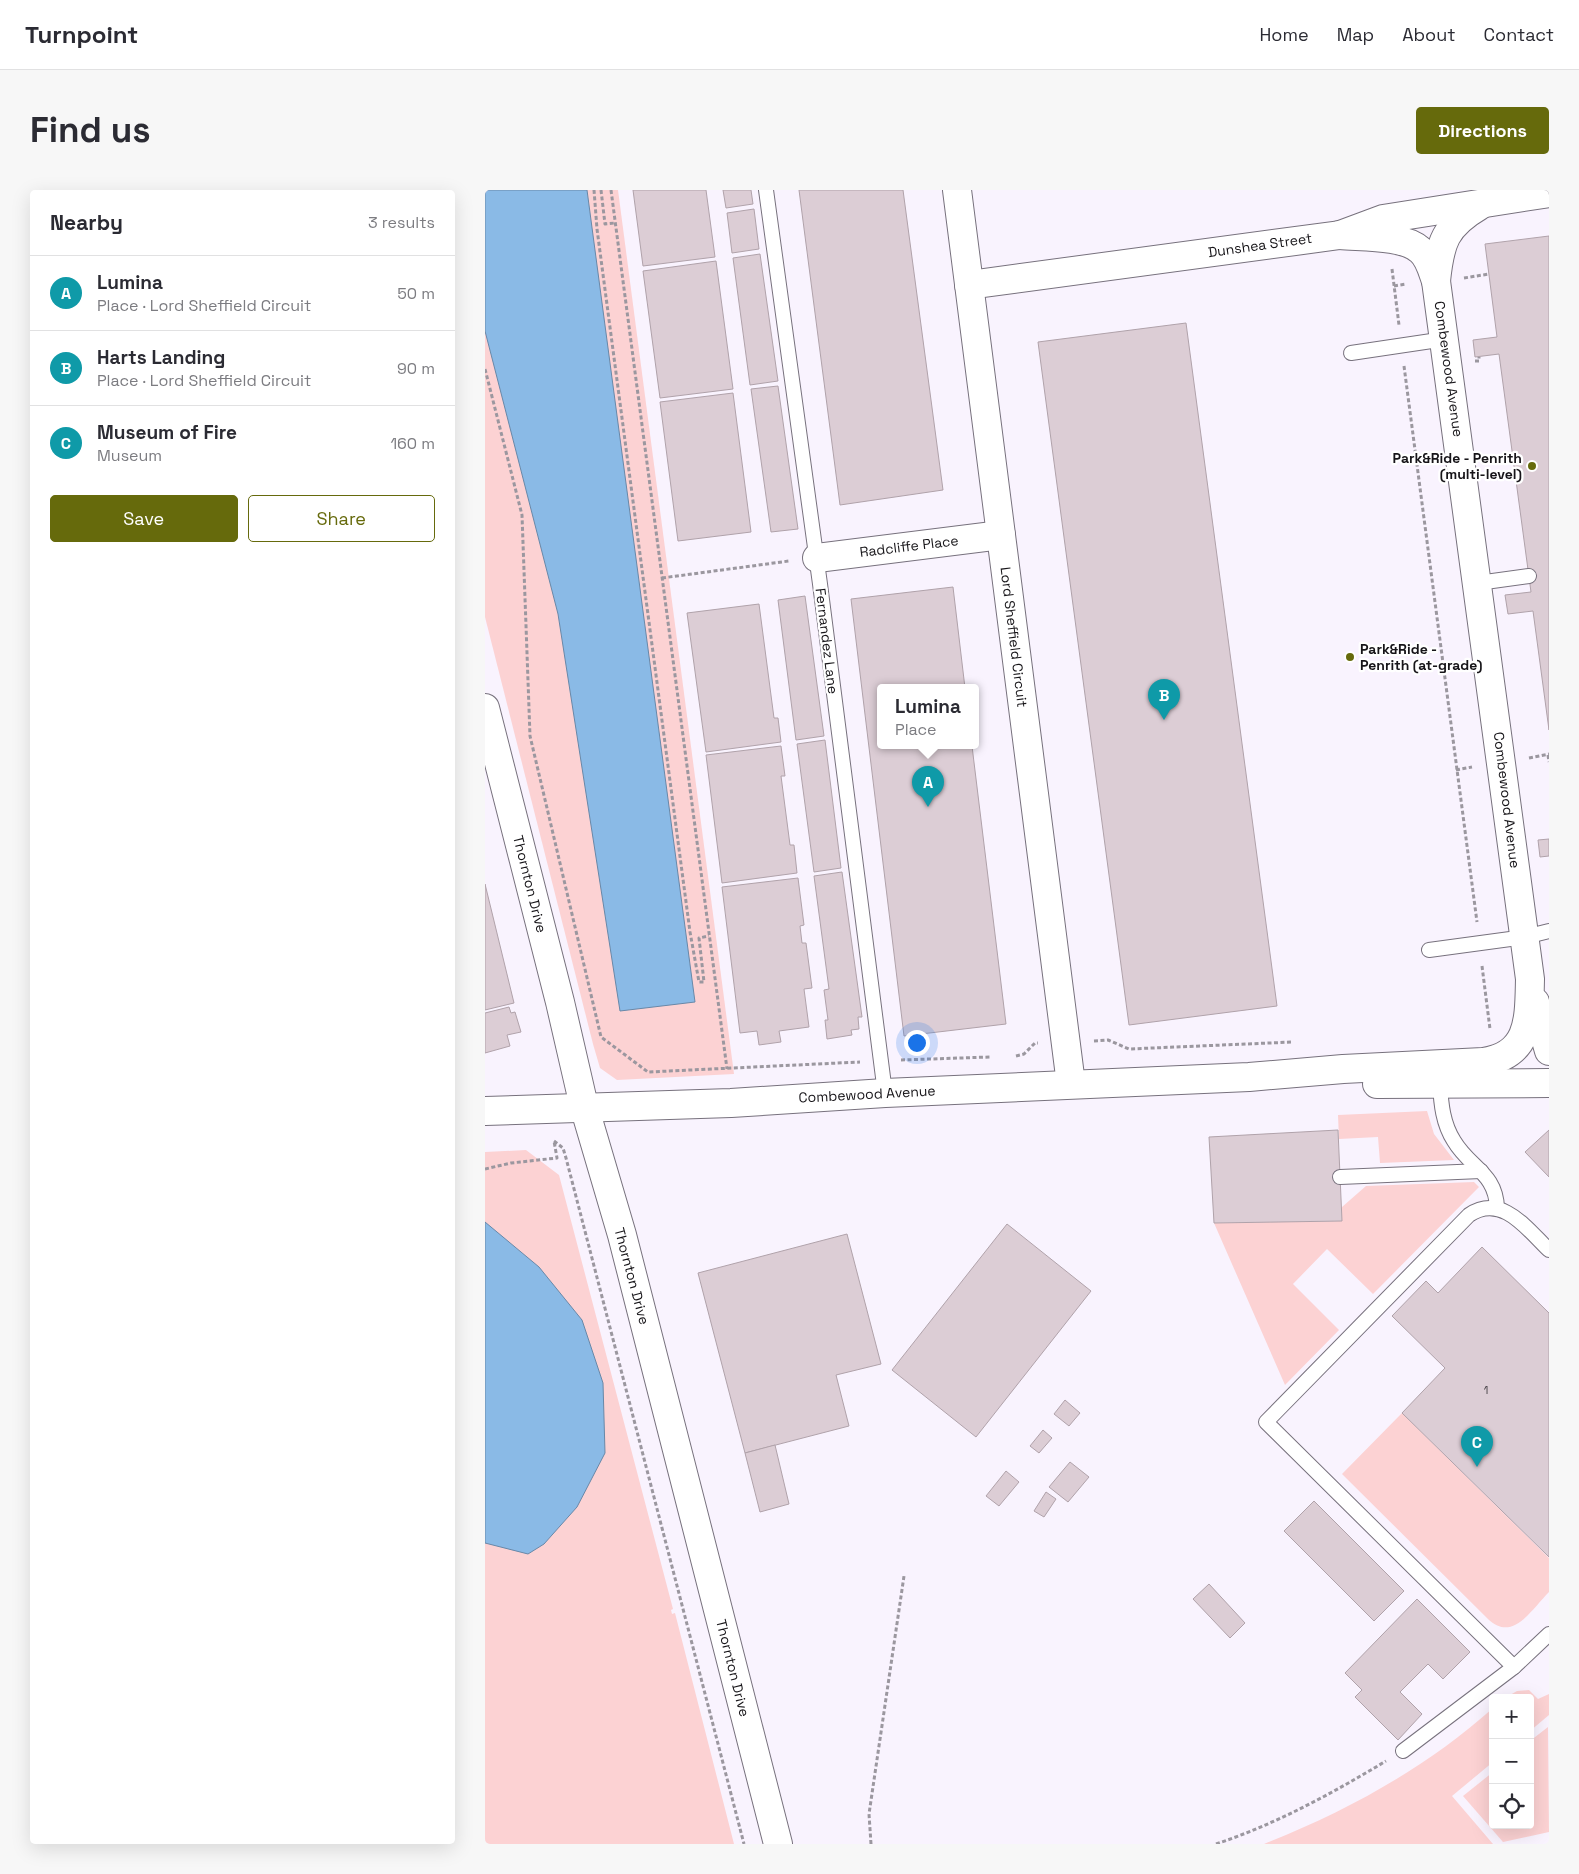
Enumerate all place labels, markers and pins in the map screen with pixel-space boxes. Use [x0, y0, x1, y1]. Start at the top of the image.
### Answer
place label: Park&Ride - Penrith (multi-level) [1393, 449, 1522, 483]
marker: Park&Ride - Penrith (multi-level) [1526, 460, 1538, 472]
place label: Park&Ride - Penrith (at-grade) [1360, 640, 1482, 674]
marker: Park&Ride - Penrith (at-grade) [1344, 651, 1356, 663]
pin: B [1148, 679, 1180, 720]
pin: A [912, 766, 944, 807]
pin: C [1461, 1426, 1493, 1467]

